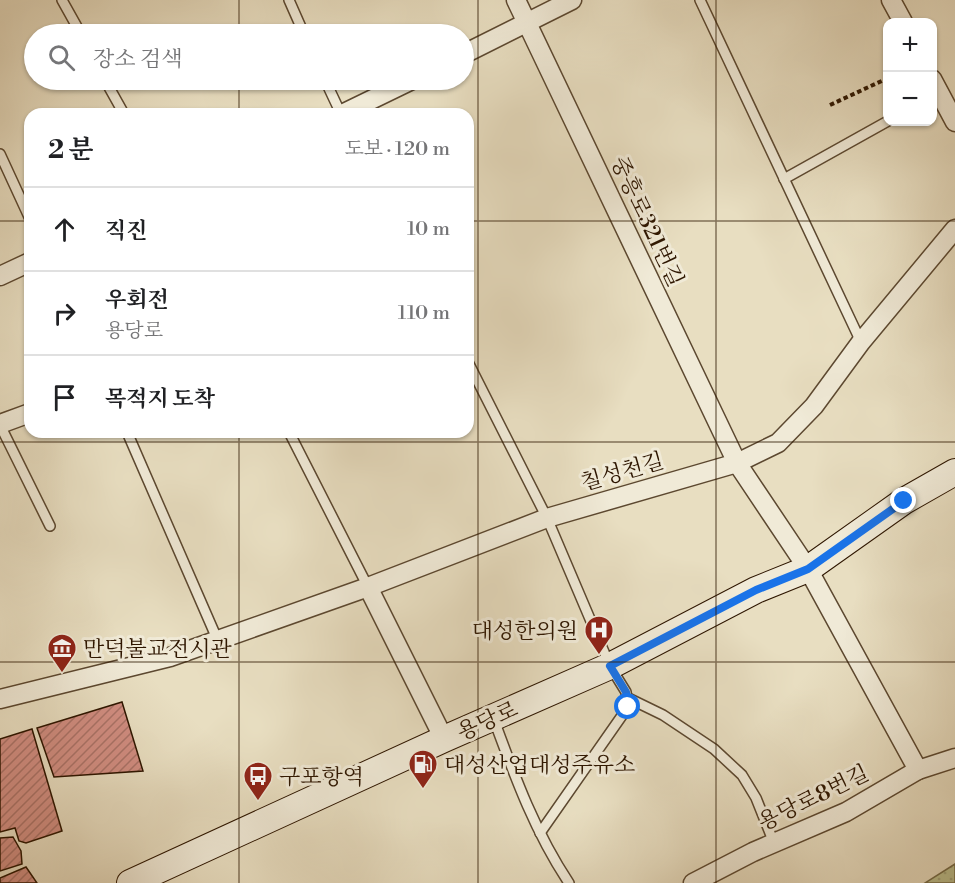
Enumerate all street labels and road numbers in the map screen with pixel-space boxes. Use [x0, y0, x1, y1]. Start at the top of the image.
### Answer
street label: 중흥로321번길 [605, 152, 689, 291]
street label: 칠성천길 [578, 448, 667, 497]
street label: 용당로 [453, 696, 522, 747]
street label: 용당로8번길 [754, 760, 873, 837]

